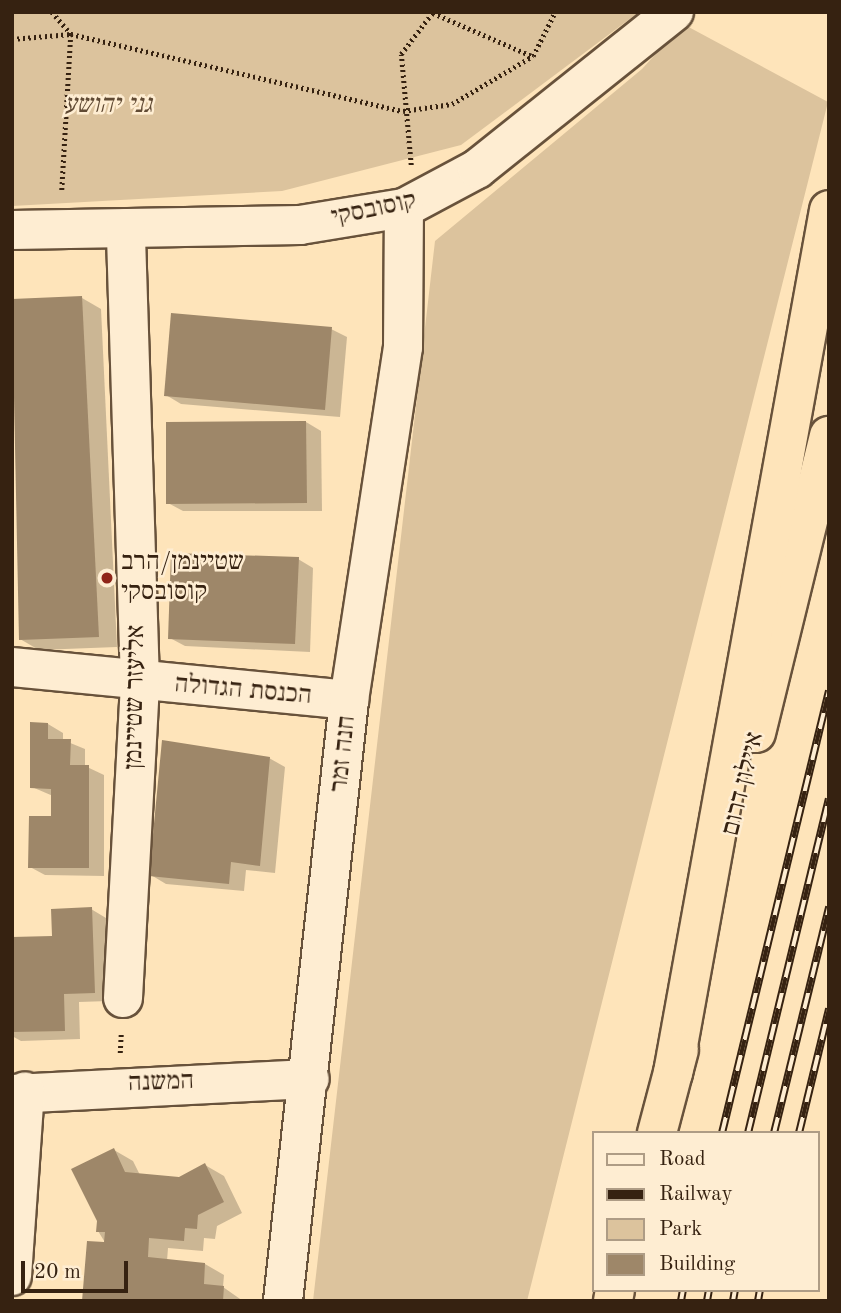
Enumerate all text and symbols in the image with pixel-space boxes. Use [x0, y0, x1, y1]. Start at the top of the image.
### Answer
park label: גני יהושע [64, 90, 152, 122]
street label: קוסובסקי [329, 186, 419, 234]
place label: שטיינמן/הרב קוסובסקי [121, 547, 244, 608]
marker: שטיינמן/הרב קוסובסקי [99, 570, 115, 586]
street label: אליעזר שטיינמן [119, 624, 153, 770]
street label: הכנסת הגדולה [173, 669, 313, 713]
street label: חנה זמר [324, 714, 364, 794]
street label: איילון דרום [716, 729, 772, 839]
street label: המשנה [127, 1066, 195, 1100]
legend [592, 1131, 820, 1292]
text: Road [659, 1149, 706, 1170]
text: Railway [659, 1184, 733, 1205]
text: Park [659, 1219, 702, 1240]
scale bar [24, 1246, 131, 1290]
text: Building [659, 1254, 735, 1275]
text: 20 m [34, 1262, 81, 1283]

